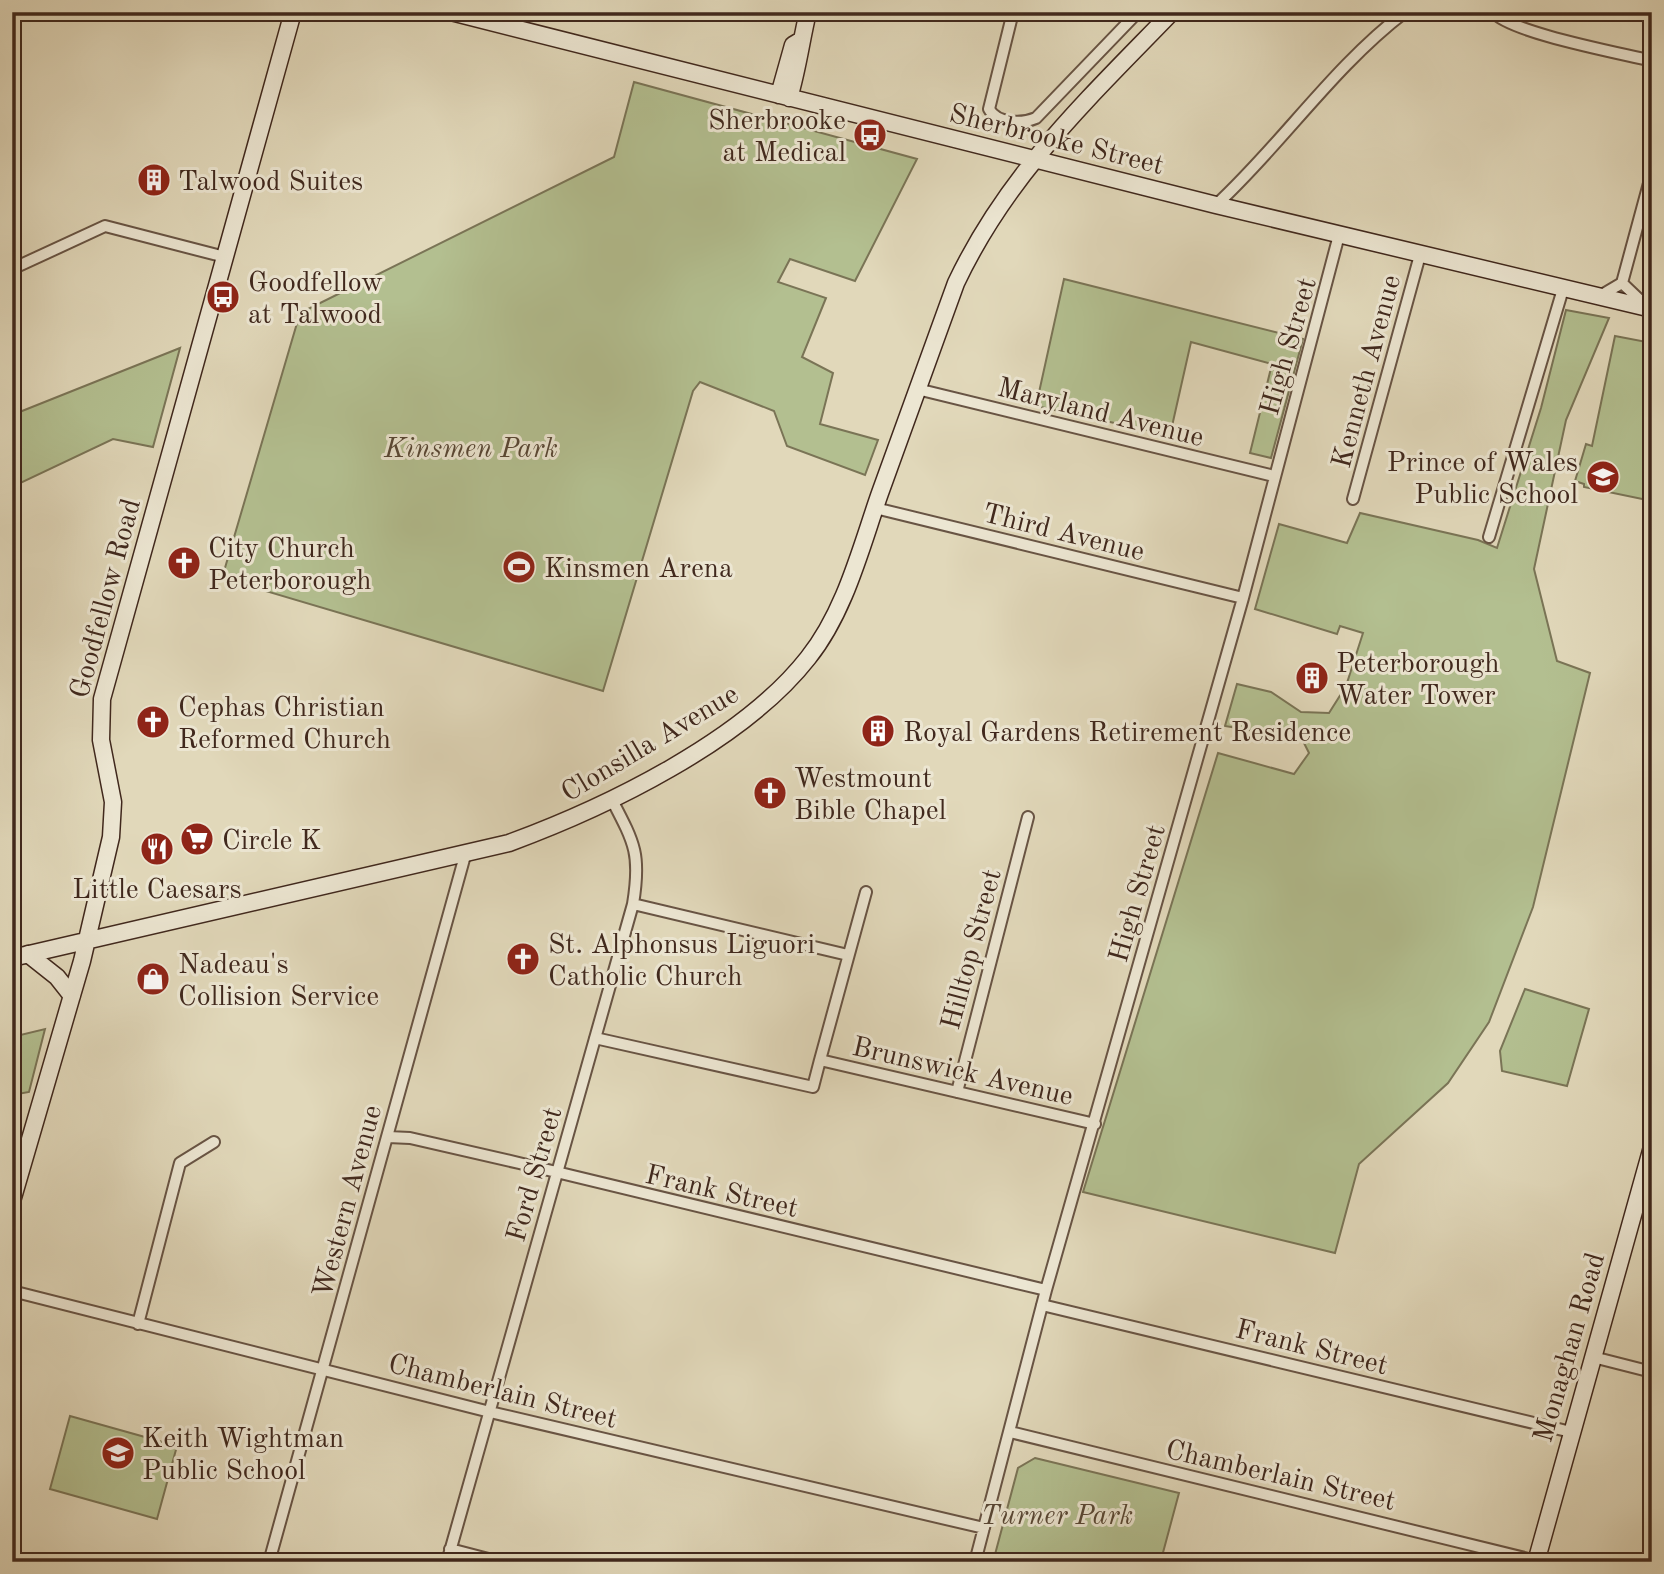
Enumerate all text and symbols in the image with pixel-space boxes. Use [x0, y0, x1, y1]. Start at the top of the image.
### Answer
street label: Sherbrooke Street [946, 101, 1166, 181]
place label: Sherbrooke at Medical [708, 108, 846, 168]
bus stop icon: Sherbrooke at Medical [851, 116, 889, 154]
building icon: Talwood Suites [135, 161, 173, 199]
place label: Talwood Suites [178, 169, 363, 197]
place label: Goodfellow at Talwood [248, 270, 383, 330]
street label: Kenneth Avenue [1329, 272, 1407, 472]
street label: High Street [1257, 275, 1323, 419]
bus stop icon: Goodfellow at Talwood [204, 278, 242, 316]
street label: Maryland Avenue [994, 375, 1206, 453]
park label: Kinsmen Park [383, 436, 558, 464]
place label: Prince of Wales Public School [1387, 450, 1578, 510]
school or university icon: Prince of Wales Public School [1584, 458, 1622, 496]
street label: Goodfellow Road [67, 496, 147, 701]
street label: Third Avenue [980, 500, 1147, 568]
place label: City Church Peterborough [208, 536, 372, 596]
church icon: City Church Peterborough [165, 544, 203, 582]
sports icon: Kinsmen Arena [500, 548, 538, 586]
place label: Kinsmen Arena [544, 556, 733, 584]
place label: Peterborough Water Tower [1336, 651, 1500, 711]
building icon: Peterborough Water Tower [1293, 659, 1331, 697]
street label: Clonsilla Avenue [557, 681, 744, 808]
place label: Cephas Christian Reformed Church [178, 695, 391, 755]
church icon: Cephas Christian Reformed Church [134, 703, 172, 741]
building icon: Royal Gardens Retirement Residence [859, 712, 897, 750]
place label: Royal Gardens Retirement Residence [903, 720, 1351, 748]
place label: Westmount Bible Chapel [794, 766, 946, 826]
church icon: Westmount Bible Chapel [751, 774, 789, 812]
supermarket icon: Circle K [178, 820, 216, 858]
street label: High Street [1106, 822, 1172, 966]
place label: Circle K [222, 828, 321, 856]
restaurant icon: Little Caesars [138, 830, 176, 868]
street label: Hilltop Street [938, 866, 1008, 1033]
place label: Little Caesars [72, 877, 242, 905]
place label: St. Alphonsus Liguori Catholic Church [548, 932, 815, 992]
church icon: St. Alphonsus Liguori Catholic Church [504, 940, 542, 978]
place label: Nadeau's Collision Service [178, 952, 379, 1012]
shop icon: Nadeau's Collision Service [134, 960, 172, 998]
street label: Brunswick Avenue [849, 1034, 1076, 1112]
street label: Western Avenue [310, 1102, 388, 1301]
street label: Ford Street [503, 1104, 568, 1245]
street label: Frank Street [642, 1162, 800, 1224]
street label: Monaghan Road [1530, 1250, 1611, 1446]
street label: Frank Street [1232, 1316, 1390, 1381]
street label: Chamberlain Street [385, 1351, 620, 1435]
place label: Keith Wightman Public School [142, 1426, 344, 1486]
school or university icon: Keith Wightman Public School [99, 1434, 137, 1472]
street label: Chamberlain Street [1163, 1437, 1398, 1517]
park label: Turner Park [981, 1503, 1133, 1531]

